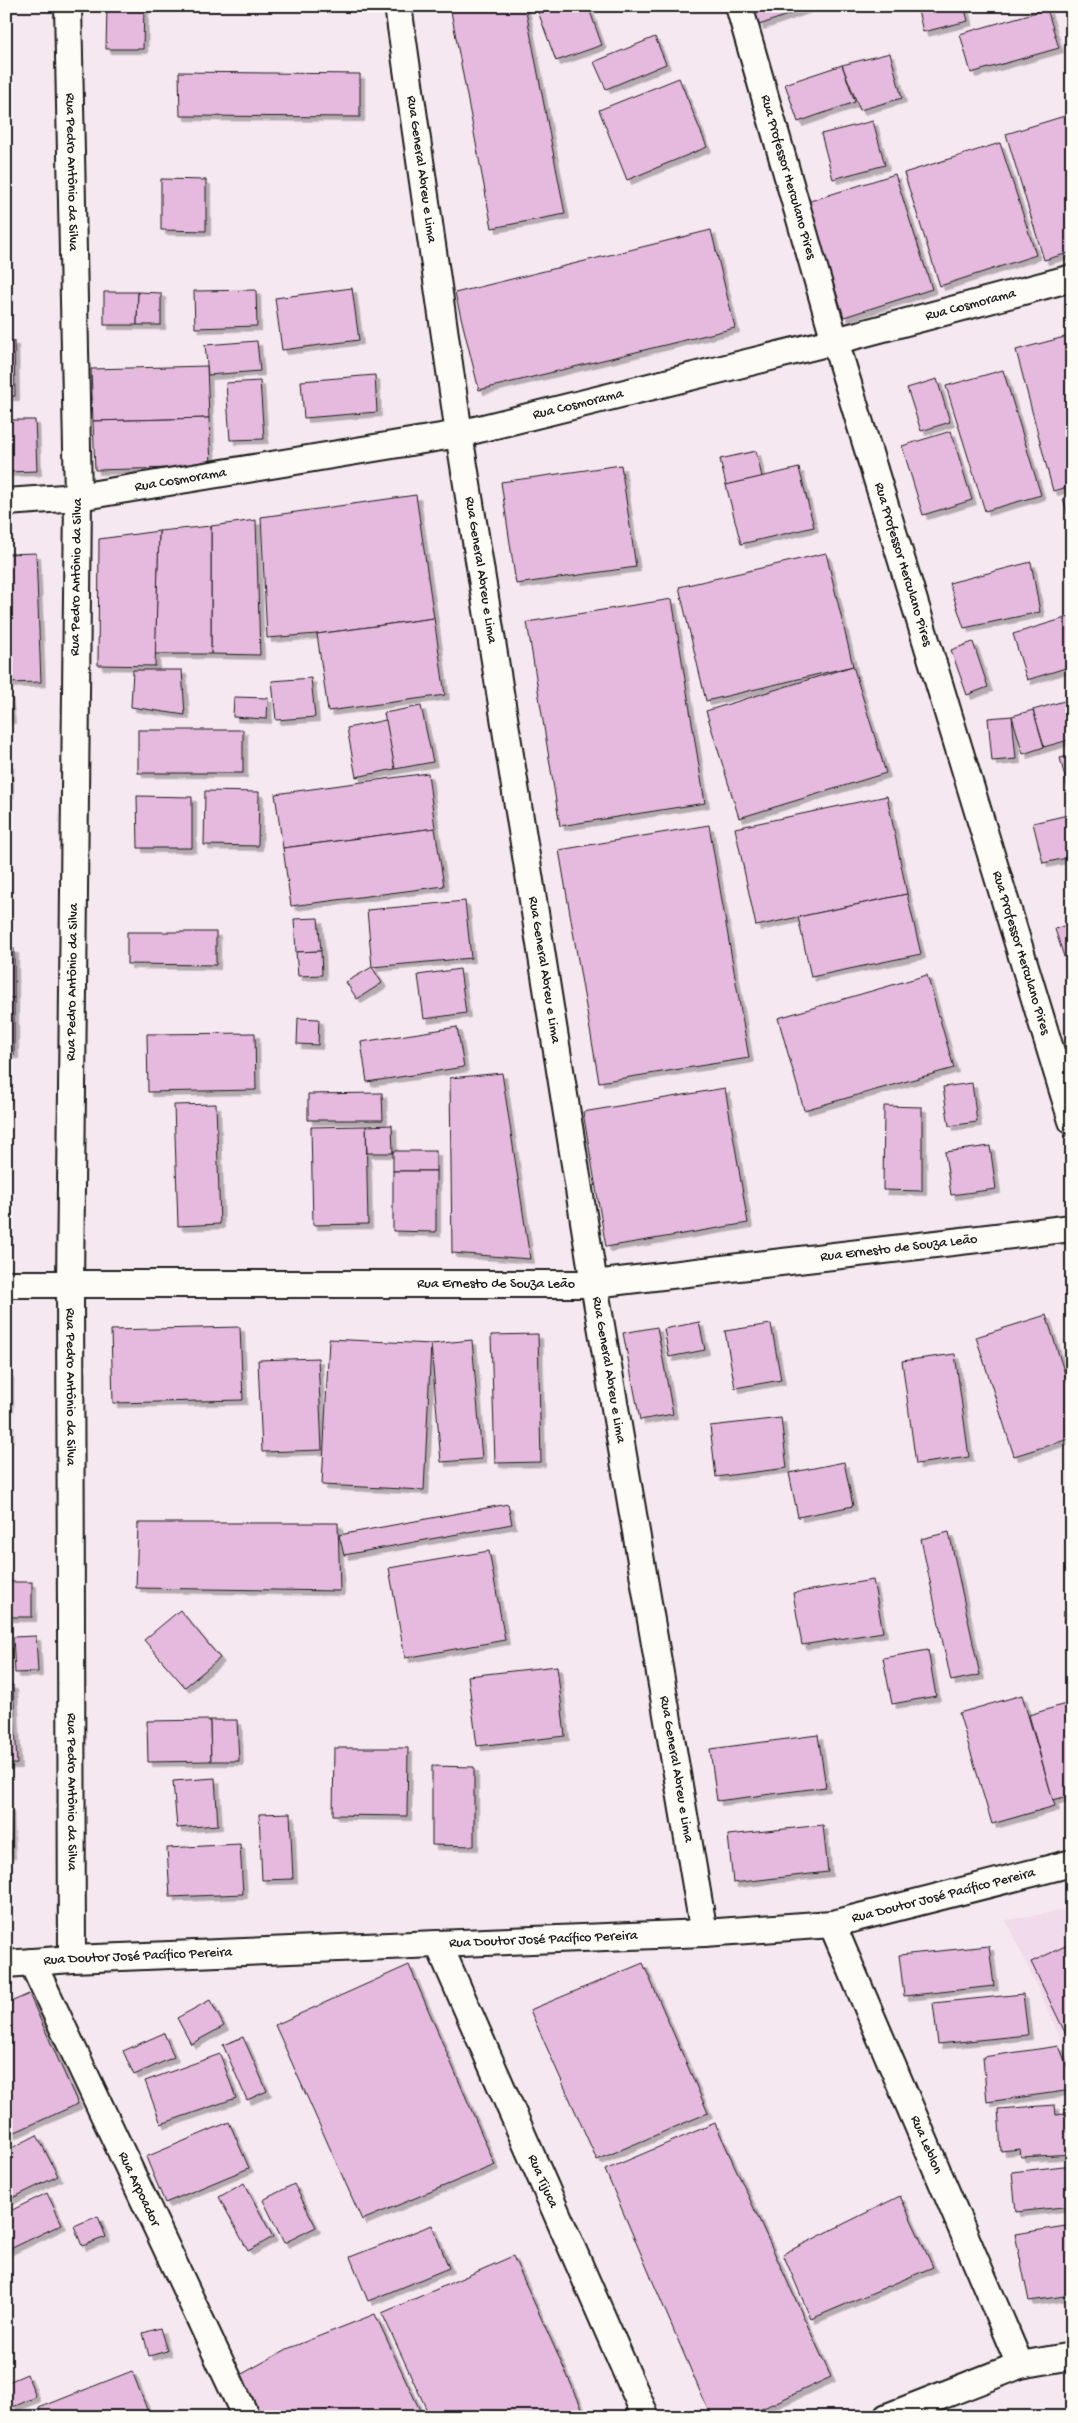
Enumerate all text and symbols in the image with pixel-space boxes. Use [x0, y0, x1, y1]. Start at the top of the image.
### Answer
street label: Rua Pedro Antônio da Silva [61, 93, 82, 252]
street label: Rua Professor Herculano Pires [756, 93, 820, 262]
street label: Rua General Abreu e Lima [402, 95, 440, 245]
street label: Rua Cosmorama [924, 285, 1019, 325]
street label: Rua Cosmorama [531, 385, 626, 424]
street label: Rua Cosmorama [133, 464, 229, 496]
street label: Rua Professor Herculano Pires [870, 481, 936, 649]
street label: Rua General Abreu e Lima [461, 495, 501, 646]
street label: Rua Pedro Antônio da Silva [67, 497, 87, 656]
street label: Rua Professor Herculano Pires [988, 869, 1054, 1038]
street label: Rua General Abreu e Lima [524, 895, 564, 1046]
street label: Rua Pedro Antônio da Silva [63, 902, 83, 1061]
street label: Rua Ernesto de Souza Leão [819, 1231, 978, 1266]
street label: Rua Ernesto de Souza Leão [417, 1276, 575, 1293]
street label: Rua General Abreu e Lima [588, 1295, 630, 1446]
street label: Rua Pedro Antônio da Silva [62, 1308, 79, 1467]
street label: Rua General Abreu e Lima [655, 1695, 697, 1845]
street label: Rua Pedro Antônio da Silva [63, 1713, 80, 1872]
street label: Rua Doutor José Pacífico Pereira [850, 1864, 1038, 1927]
street label: Rua Doutor José Pacífico Pereira [449, 1927, 639, 1952]
street label: Rua Doutor José Pacífico Pereira [43, 1944, 234, 1970]
street label: Rua Leblon [906, 2113, 946, 2177]
street label: Rua Arpoador [114, 2149, 164, 2230]
street label: Rua Tijuca [523, 2152, 562, 2212]

